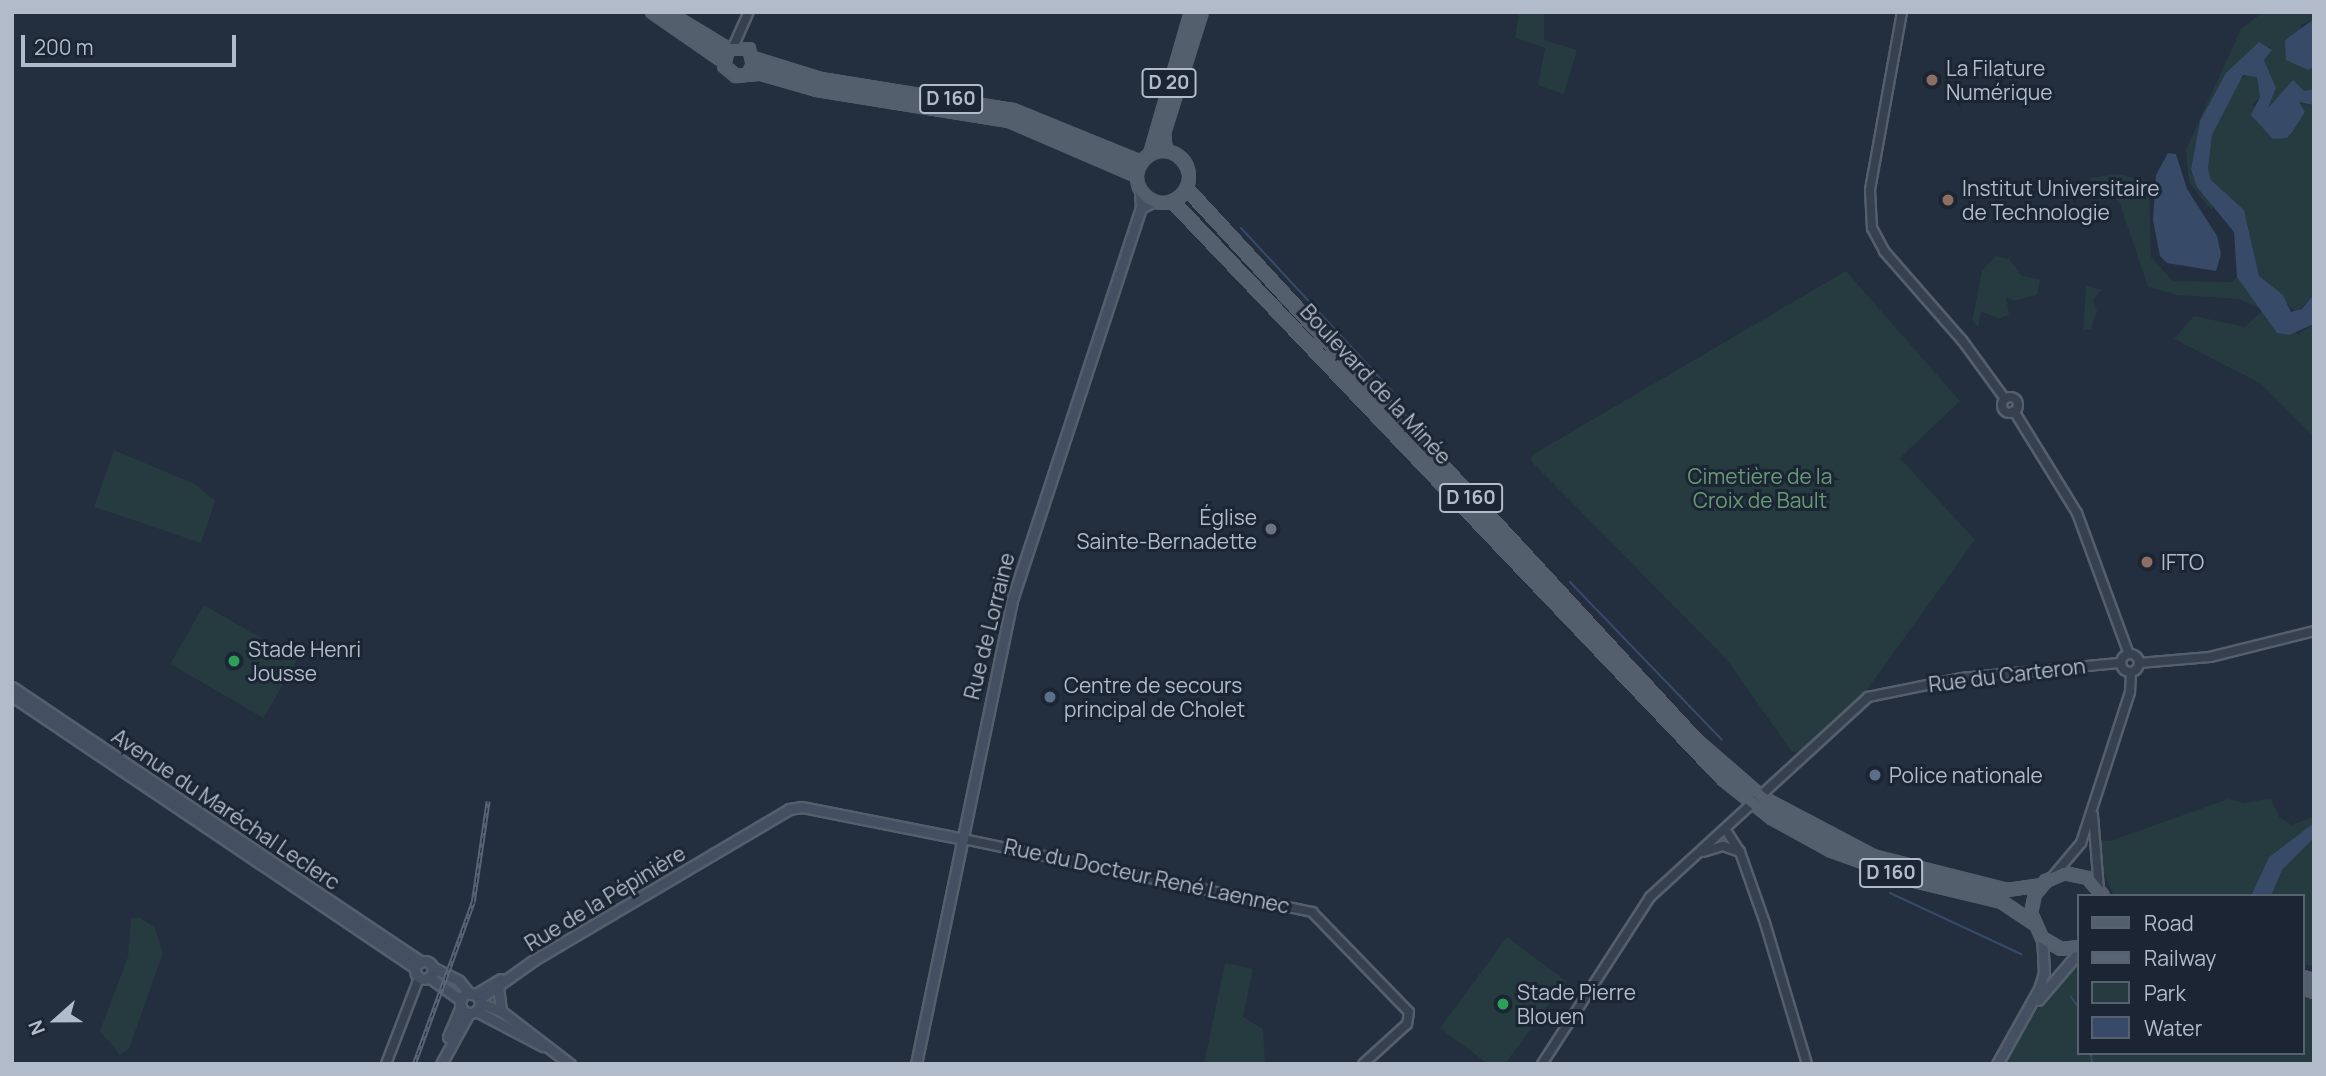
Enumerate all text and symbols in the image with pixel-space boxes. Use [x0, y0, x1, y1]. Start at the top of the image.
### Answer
scale bar [24, 21, 240, 65]
text: 200 m [34, 33, 94, 61]
place label: La Filature Numérique [1946, 55, 2053, 105]
road number: D 20 [1141, 68, 1197, 99]
marker: La Filature Numérique [1924, 72, 1940, 88]
road number: D 160 [918, 83, 984, 114]
place label: Institut Universitaire de Technologie [1962, 175, 2160, 225]
marker: Institut Universitaire de Technologie [1940, 192, 1956, 208]
street label: Boulevard de la Minée [1295, 299, 1457, 469]
park label: Cimetière de la Croix de Bault [1688, 463, 1832, 513]
road number: D 160 [1438, 482, 1504, 513]
place label: Église Sainte-Bernadette [1077, 504, 1257, 554]
marker: Église Sainte-Bernadette [1263, 521, 1279, 537]
place label: IFTO [2161, 549, 2204, 575]
street label: Rue de Lorraine [959, 550, 1019, 702]
marker: IFTO [2139, 554, 2155, 570]
place label: Stade Henri Jousse [248, 636, 361, 686]
marker: Stade Henri Jousse [226, 653, 242, 669]
street label: Rue du Carteron [1927, 653, 2087, 697]
place label: Centre de secours principal de Cholet [1064, 672, 1245, 722]
marker: Centre de secours principal de Cholet [1042, 689, 1058, 705]
street label: Avenue du Maréchal Leclerc [107, 723, 345, 895]
place label: Police nationale [1889, 762, 2043, 788]
marker: Police nationale [1867, 767, 1883, 783]
street label: Rue du Docteur René Laennec [1002, 833, 1292, 919]
street label: Rue de la Pépinière [520, 840, 690, 956]
road number: D 160 [1858, 858, 1924, 888]
legend [2078, 894, 2305, 1055]
text: Road [2144, 909, 2194, 937]
text: Railway [2144, 944, 2216, 972]
place label: Stade Pierre Blouen [1517, 979, 1636, 1029]
text: Park [2144, 979, 2186, 1007]
north arrow [21, 985, 91, 1055]
marker: Stade Pierre Blouen [1495, 996, 1511, 1012]
text: Water [2144, 1014, 2202, 1042]
text: N [22, 1016, 51, 1039]

